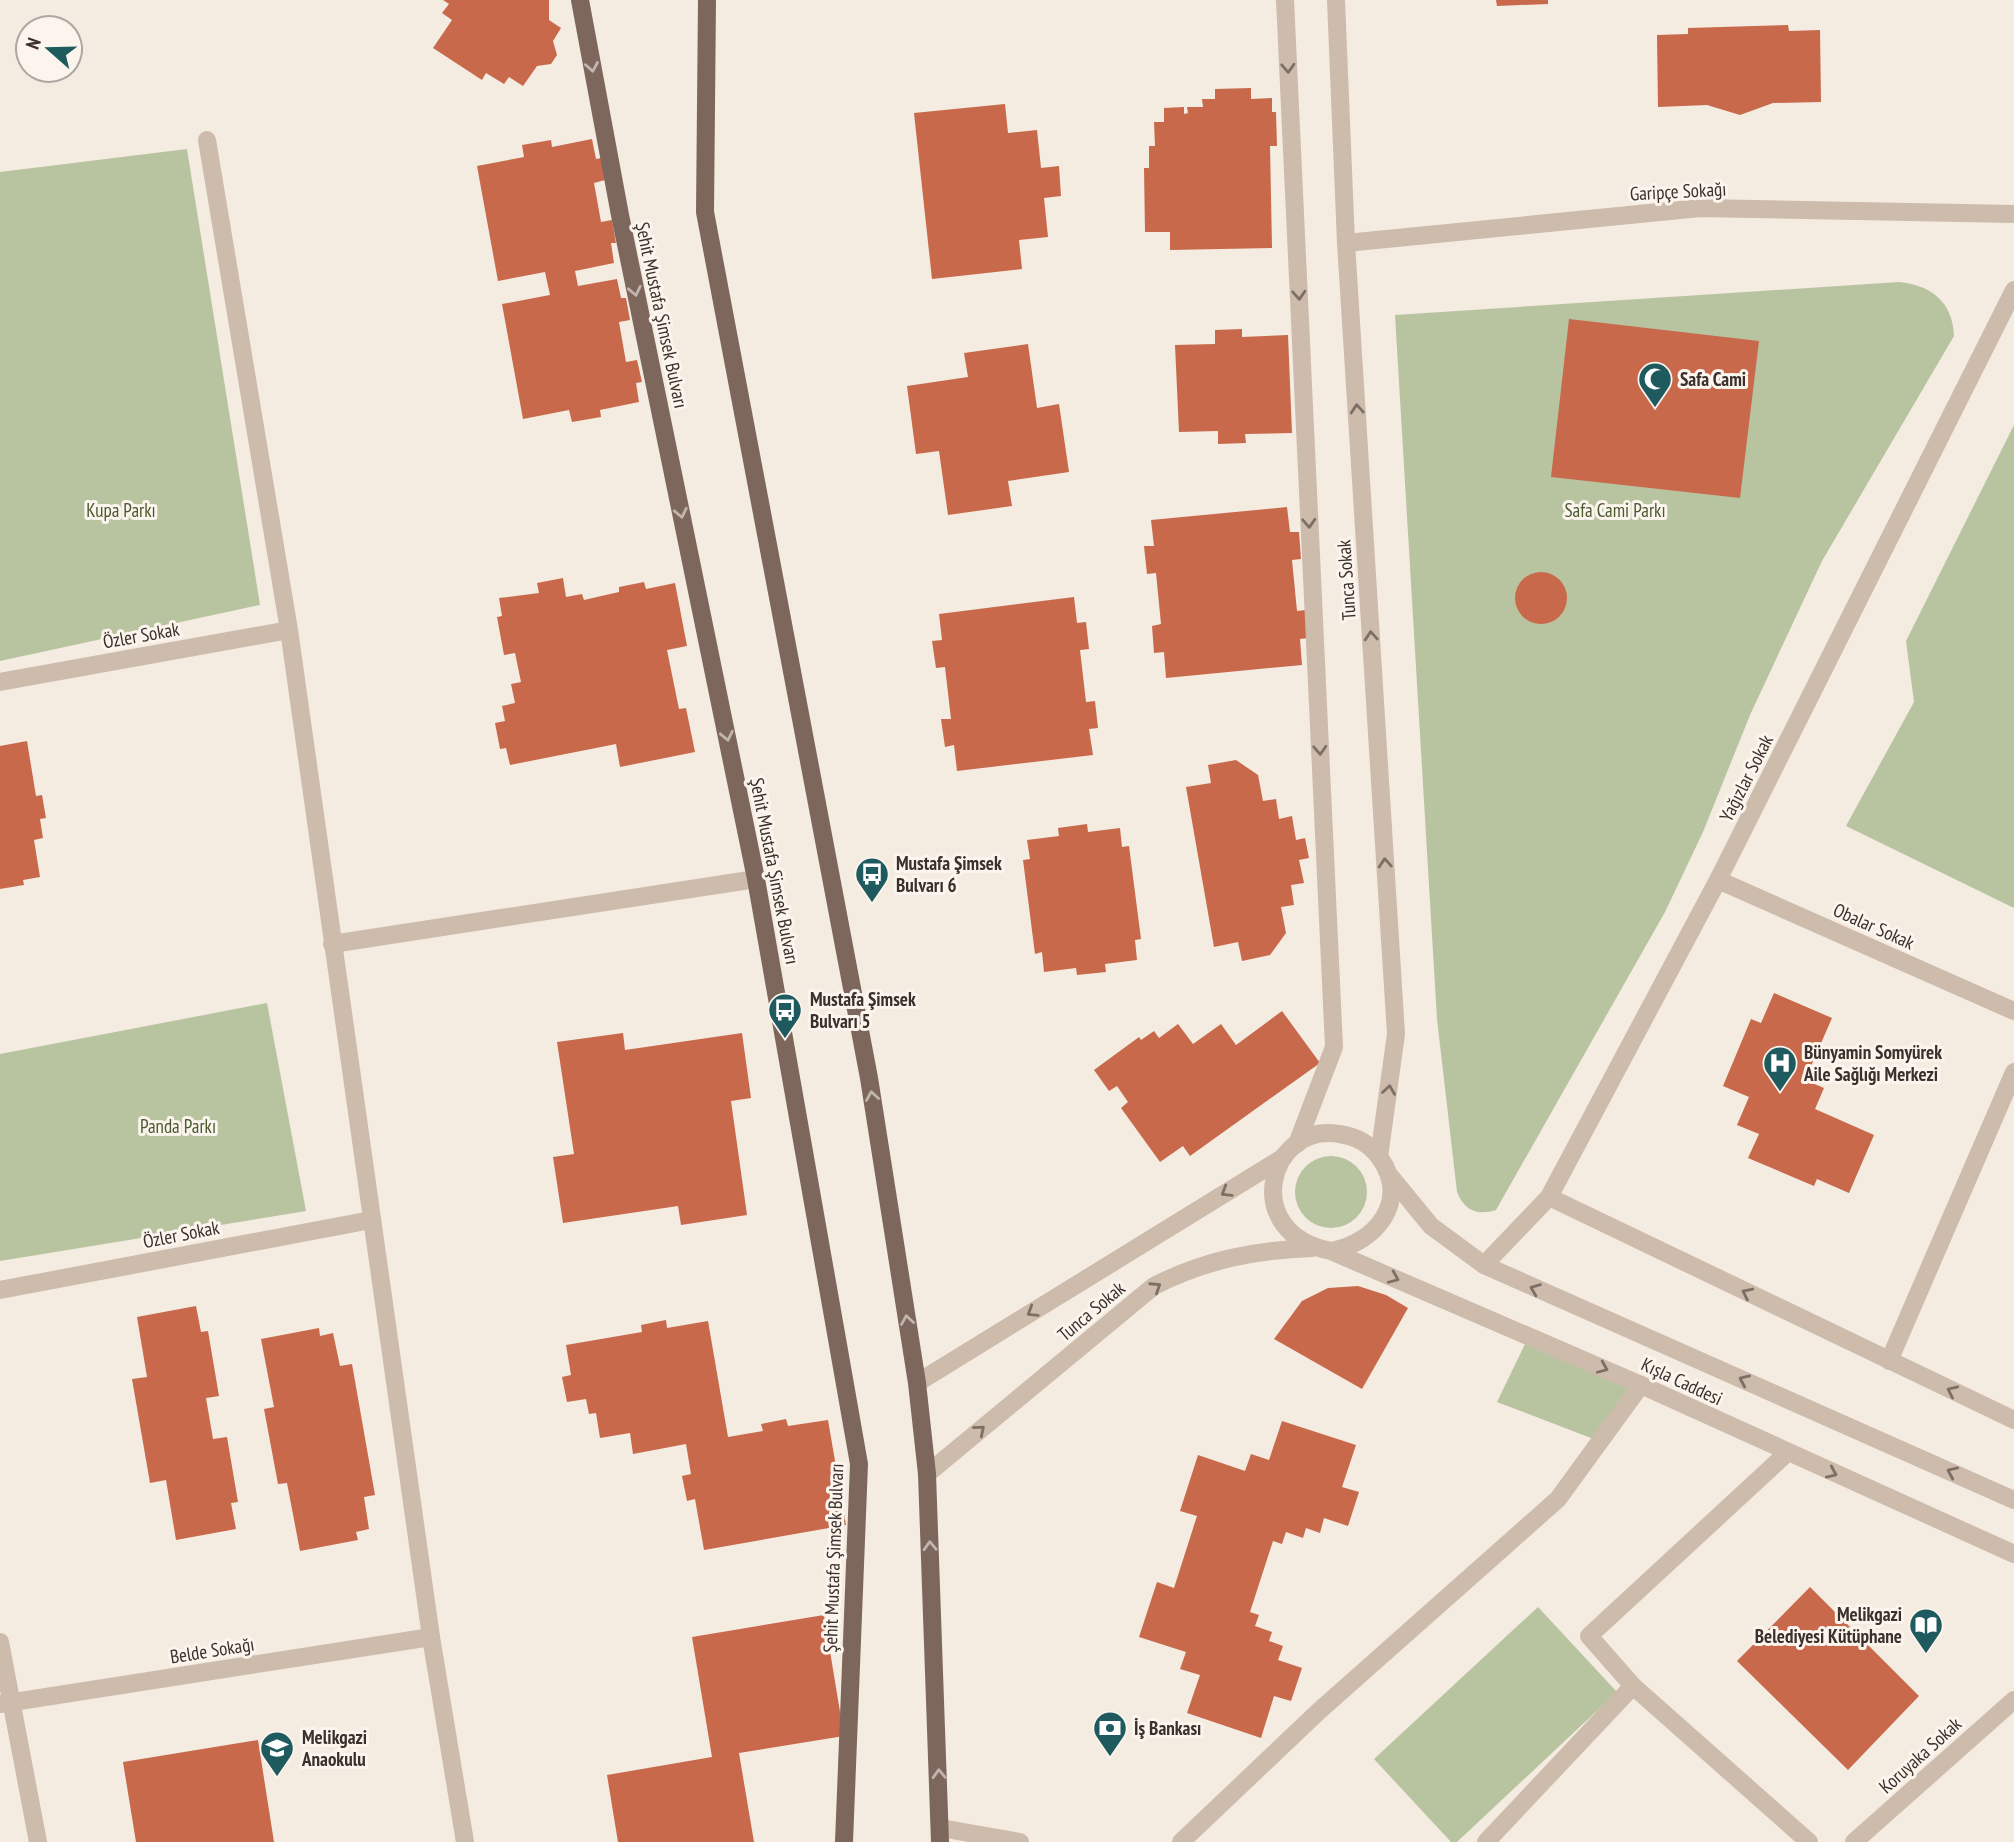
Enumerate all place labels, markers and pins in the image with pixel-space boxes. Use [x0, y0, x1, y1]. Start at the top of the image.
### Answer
mosque icon: Safa Cami [1636, 360, 1674, 409]
place label: Safa Cami [1680, 367, 1746, 391]
place label: Mustafa Şimsek Bulvarı 6 [896, 851, 1002, 897]
bus stop icon: Mustafa Şimsek Bulvarı 6 [853, 855, 891, 904]
place label: Mustafa Şimsek Bulvarı 5 [810, 987, 916, 1033]
bus stop icon: Mustafa Şimsek Bulvarı 5 [766, 991, 804, 1040]
place label: Bünyamin Somyürek Aile Sağlığı Merkezi [1803, 1040, 1942, 1086]
hospital icon: Bünyamin Somyürek Aile Sağlığı Merkezi [1761, 1044, 1799, 1093]
place label: Melikgazi Belediyesi Kütüphane [1755, 1602, 1902, 1648]
library icon: Melikgazi Belediyesi Kütüphane [1907, 1606, 1945, 1655]
bank icon: İş Bankası [1091, 1709, 1129, 1758]
place label: İş Bankası [1134, 1716, 1201, 1740]
place label: Melikgazi Anaokulu [301, 1725, 367, 1771]
school or university icon: Melikgazi Anaokulu [258, 1729, 296, 1778]

